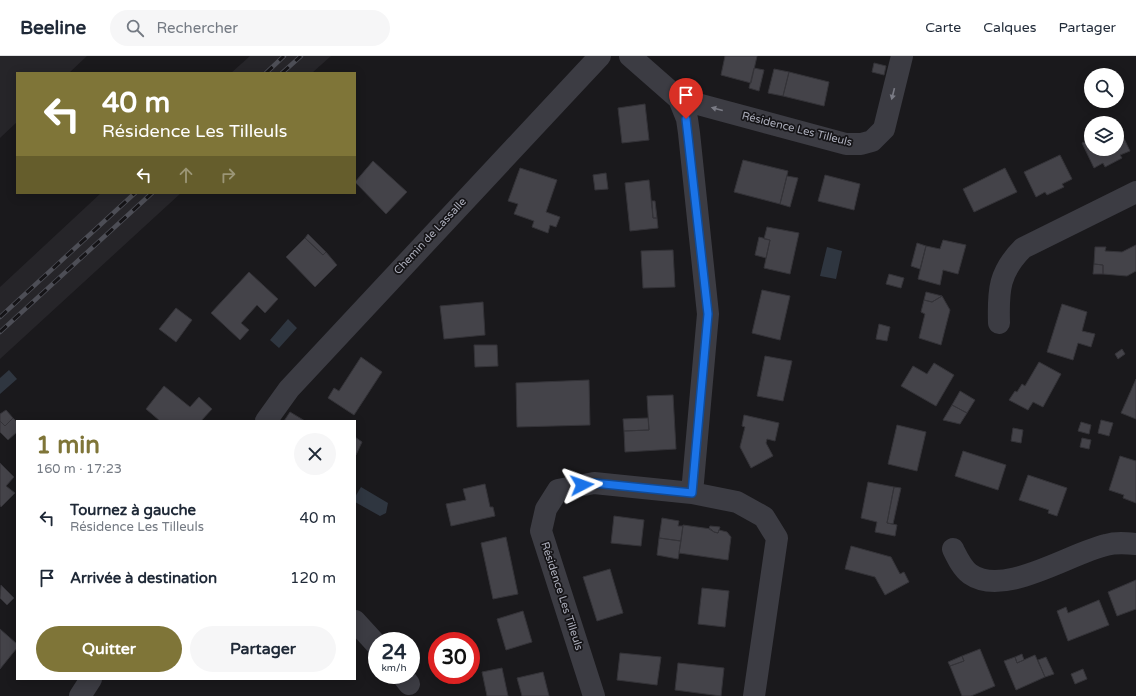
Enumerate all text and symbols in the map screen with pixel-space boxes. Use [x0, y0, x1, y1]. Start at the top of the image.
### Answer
search box [110, 10, 390, 46]
text: Beeline [20, 17, 86, 39]
icon: search [124, 17, 146, 39]
text: Rechercher [156, 19, 238, 37]
text: Carte [925, 19, 961, 36]
text: Calques [983, 19, 1036, 36]
text: Partager [1058, 19, 1116, 36]
map controls [1084, 68, 1124, 156]
button: search [1084, 68, 1124, 108]
pin [669, 78, 703, 119]
icon: arrive [675, 84, 697, 106]
text: 40 m [102, 86, 170, 120]
icon: left [36, 88, 88, 140]
one-way arrow [889, 88, 895, 100]
one-way arrow [710, 106, 722, 112]
street label: Résidence Les Tilleuls [740, 109, 854, 149]
button: layers [1084, 116, 1124, 156]
text: Résidence Les Tilleuls [102, 120, 287, 142]
icon: left [133, 164, 155, 186]
icon: ahead [175, 164, 197, 186]
icon: right [217, 164, 239, 186]
street label: Chemin de Lassalle [391, 195, 469, 277]
text: 1 min [36, 431, 100, 460]
button: close [294, 433, 336, 475]
text: 160 m · 17:23 [36, 461, 122, 477]
position arrow [561, 464, 603, 506]
text: Tournez à gauche [70, 501, 196, 519]
icon: left [36, 507, 58, 529]
text: 40 m [299, 509, 336, 527]
text: Résidence Les Tilleuls [70, 519, 204, 535]
street label: Résidence Les Tilleuls [538, 540, 586, 652]
icon: arrive [36, 567, 58, 589]
text: Arrivée à destination [70, 569, 217, 587]
text: 120 m [290, 569, 336, 587]
button: Quitter [36, 626, 182, 672]
button: Partager [190, 626, 336, 672]
speed limit sign: 30 [428, 632, 480, 684]
text: 24 [381, 641, 407, 665]
text: km/h [381, 662, 407, 674]

